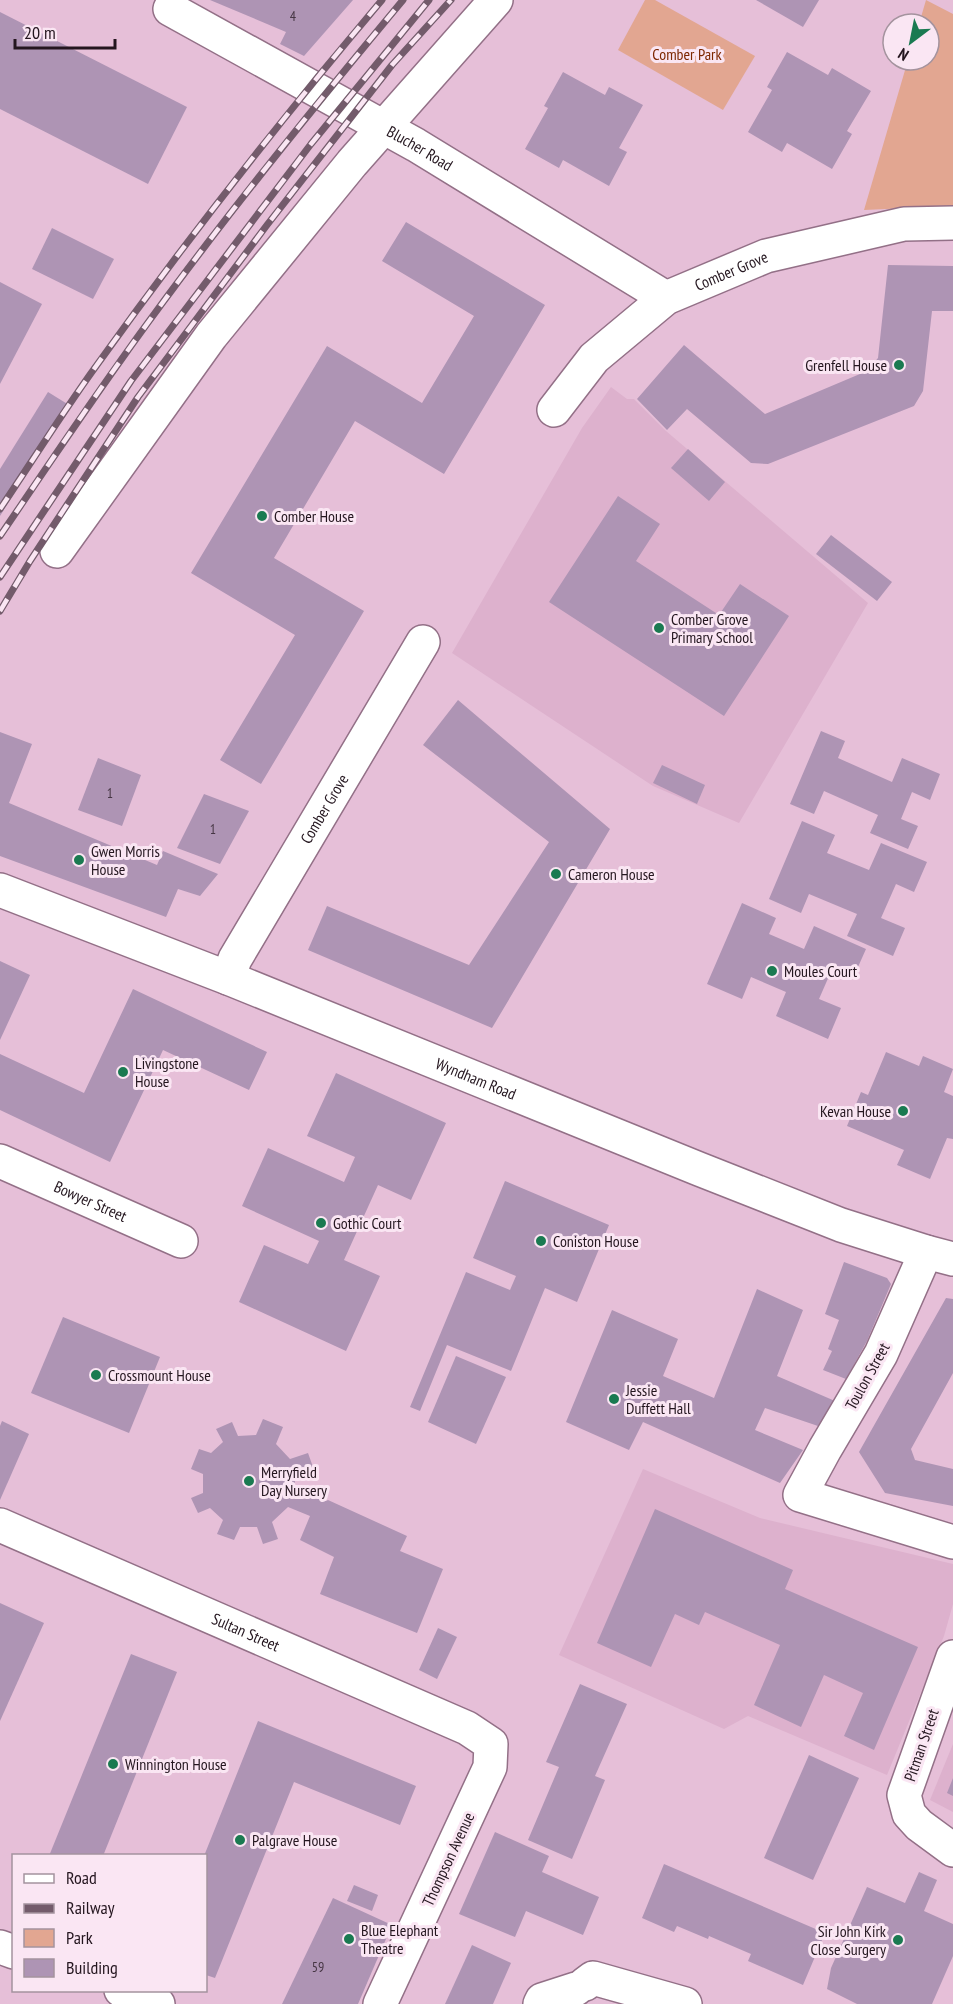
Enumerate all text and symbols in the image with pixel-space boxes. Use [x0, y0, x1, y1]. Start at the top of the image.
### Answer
house number: 4 [290, 7, 297, 25]
scale bar [15, 12, 116, 50]
north arrow [881, 12, 941, 72]
text: 20 m [24, 21, 56, 44]
park label: Comber Park [652, 44, 722, 64]
text: N [894, 44, 912, 65]
street label: Blucher Road [384, 121, 456, 175]
street label: Comber Grove [692, 246, 771, 295]
place label: Grenfell House [805, 355, 887, 375]
marker: Grenfell House [892, 358, 906, 372]
place label: Comber House [274, 506, 354, 526]
marker: Comber House [255, 509, 269, 523]
place label: Comber Grove Primary School [671, 609, 753, 647]
marker: Comber Grove Primary School [652, 621, 666, 635]
street label: Comber Grove [296, 770, 352, 847]
house number: 1 [107, 784, 113, 802]
house number: 1 [210, 820, 216, 838]
place label: Gwen Morris House [91, 841, 160, 879]
marker: Gwen Morris House [72, 853, 86, 867]
place label: Cameron House [568, 864, 655, 884]
marker: Cameron House [549, 867, 563, 881]
place label: Moules Court [784, 961, 858, 981]
marker: Moules Court [765, 964, 779, 978]
place label: Livingstone House [135, 1053, 199, 1091]
street label: Wyndham Road [433, 1053, 519, 1104]
marker: Livingstone House [116, 1065, 130, 1079]
place label: Kevan House [820, 1101, 891, 1121]
marker: Kevan House [896, 1104, 910, 1118]
street label: Bowyer Street [51, 1176, 131, 1226]
place label: Gothic Court [333, 1213, 402, 1233]
marker: Gothic Court [314, 1216, 328, 1230]
place label: Coniston House [553, 1231, 639, 1251]
marker: Coniston House [534, 1234, 548, 1248]
street label: Toulon Street [840, 1338, 894, 1413]
place label: Crossmount House [108, 1365, 211, 1385]
marker: Crossmount House [89, 1368, 103, 1382]
place label: Jessie Duffett Hall [625, 1380, 691, 1418]
marker: Jessie Duffett Hall [607, 1392, 621, 1406]
place label: Merryfield Day Nursery [261, 1462, 327, 1500]
marker: Merryfield Day Nursery [242, 1474, 256, 1488]
street label: Sultan Street [209, 1608, 283, 1656]
street label: Pitman Street [899, 1706, 943, 1784]
place label: Winnington House [125, 1754, 227, 1774]
marker: Winnington House [106, 1757, 120, 1771]
street label: Thompson Avenue [418, 1809, 478, 1909]
place label: Palgrave House [252, 1830, 337, 1850]
marker: Palgrave House [233, 1833, 247, 1847]
legend [12, 1854, 207, 1992]
text: Road [66, 1866, 97, 1889]
text: Railway [66, 1896, 115, 1919]
place label: Blue Elephant Theatre [361, 1920, 439, 1958]
place label: Sir John Kirk Close Surgery [811, 1921, 887, 1959]
text: Park [66, 1926, 93, 1949]
marker: Blue Elephant Theatre [342, 1932, 356, 1946]
marker: Sir John Kirk Close Surgery [891, 1933, 905, 1947]
text: Building [66, 1956, 118, 1979]
house number: 59 [312, 1958, 324, 1976]

